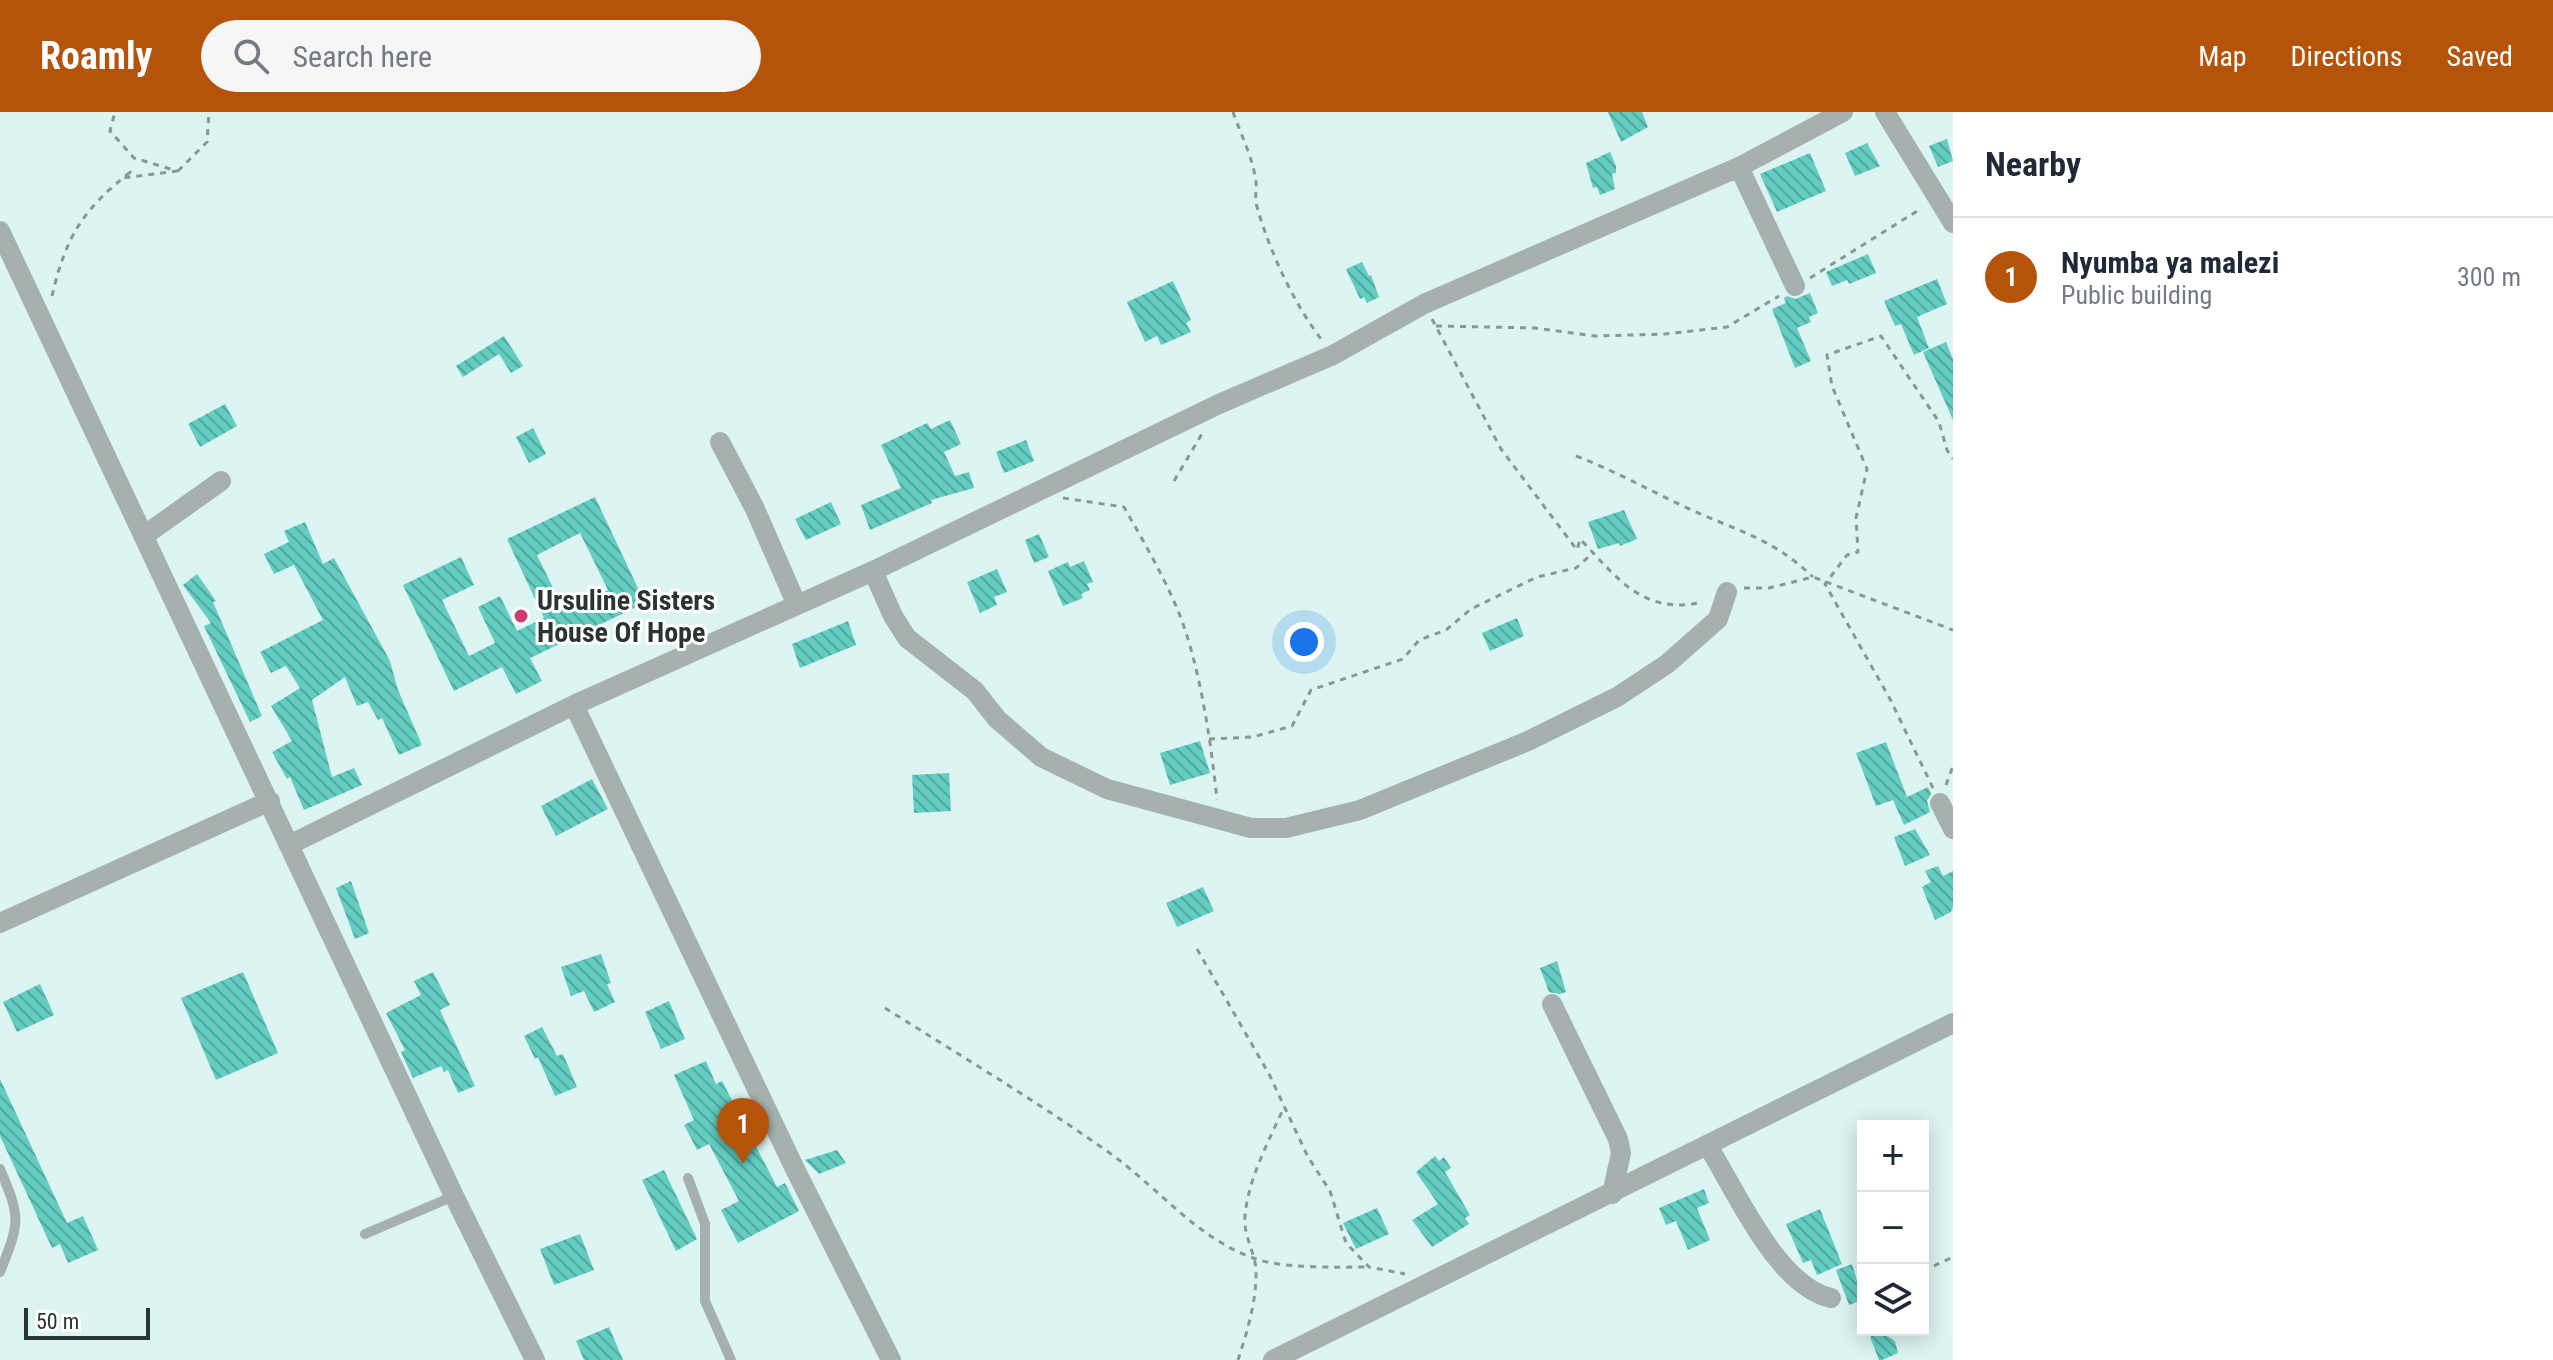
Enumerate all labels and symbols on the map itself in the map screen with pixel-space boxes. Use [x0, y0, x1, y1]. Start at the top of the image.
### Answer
place label: Ursuline Sisters House Of Hope [537, 584, 715, 649]
marker: Ursuline Sisters House Of Hope [512, 607, 530, 625]
your location [1284, 622, 1324, 662]
pin: 1 [717, 1098, 769, 1164]
scale bar [24, 1304, 150, 1340]

